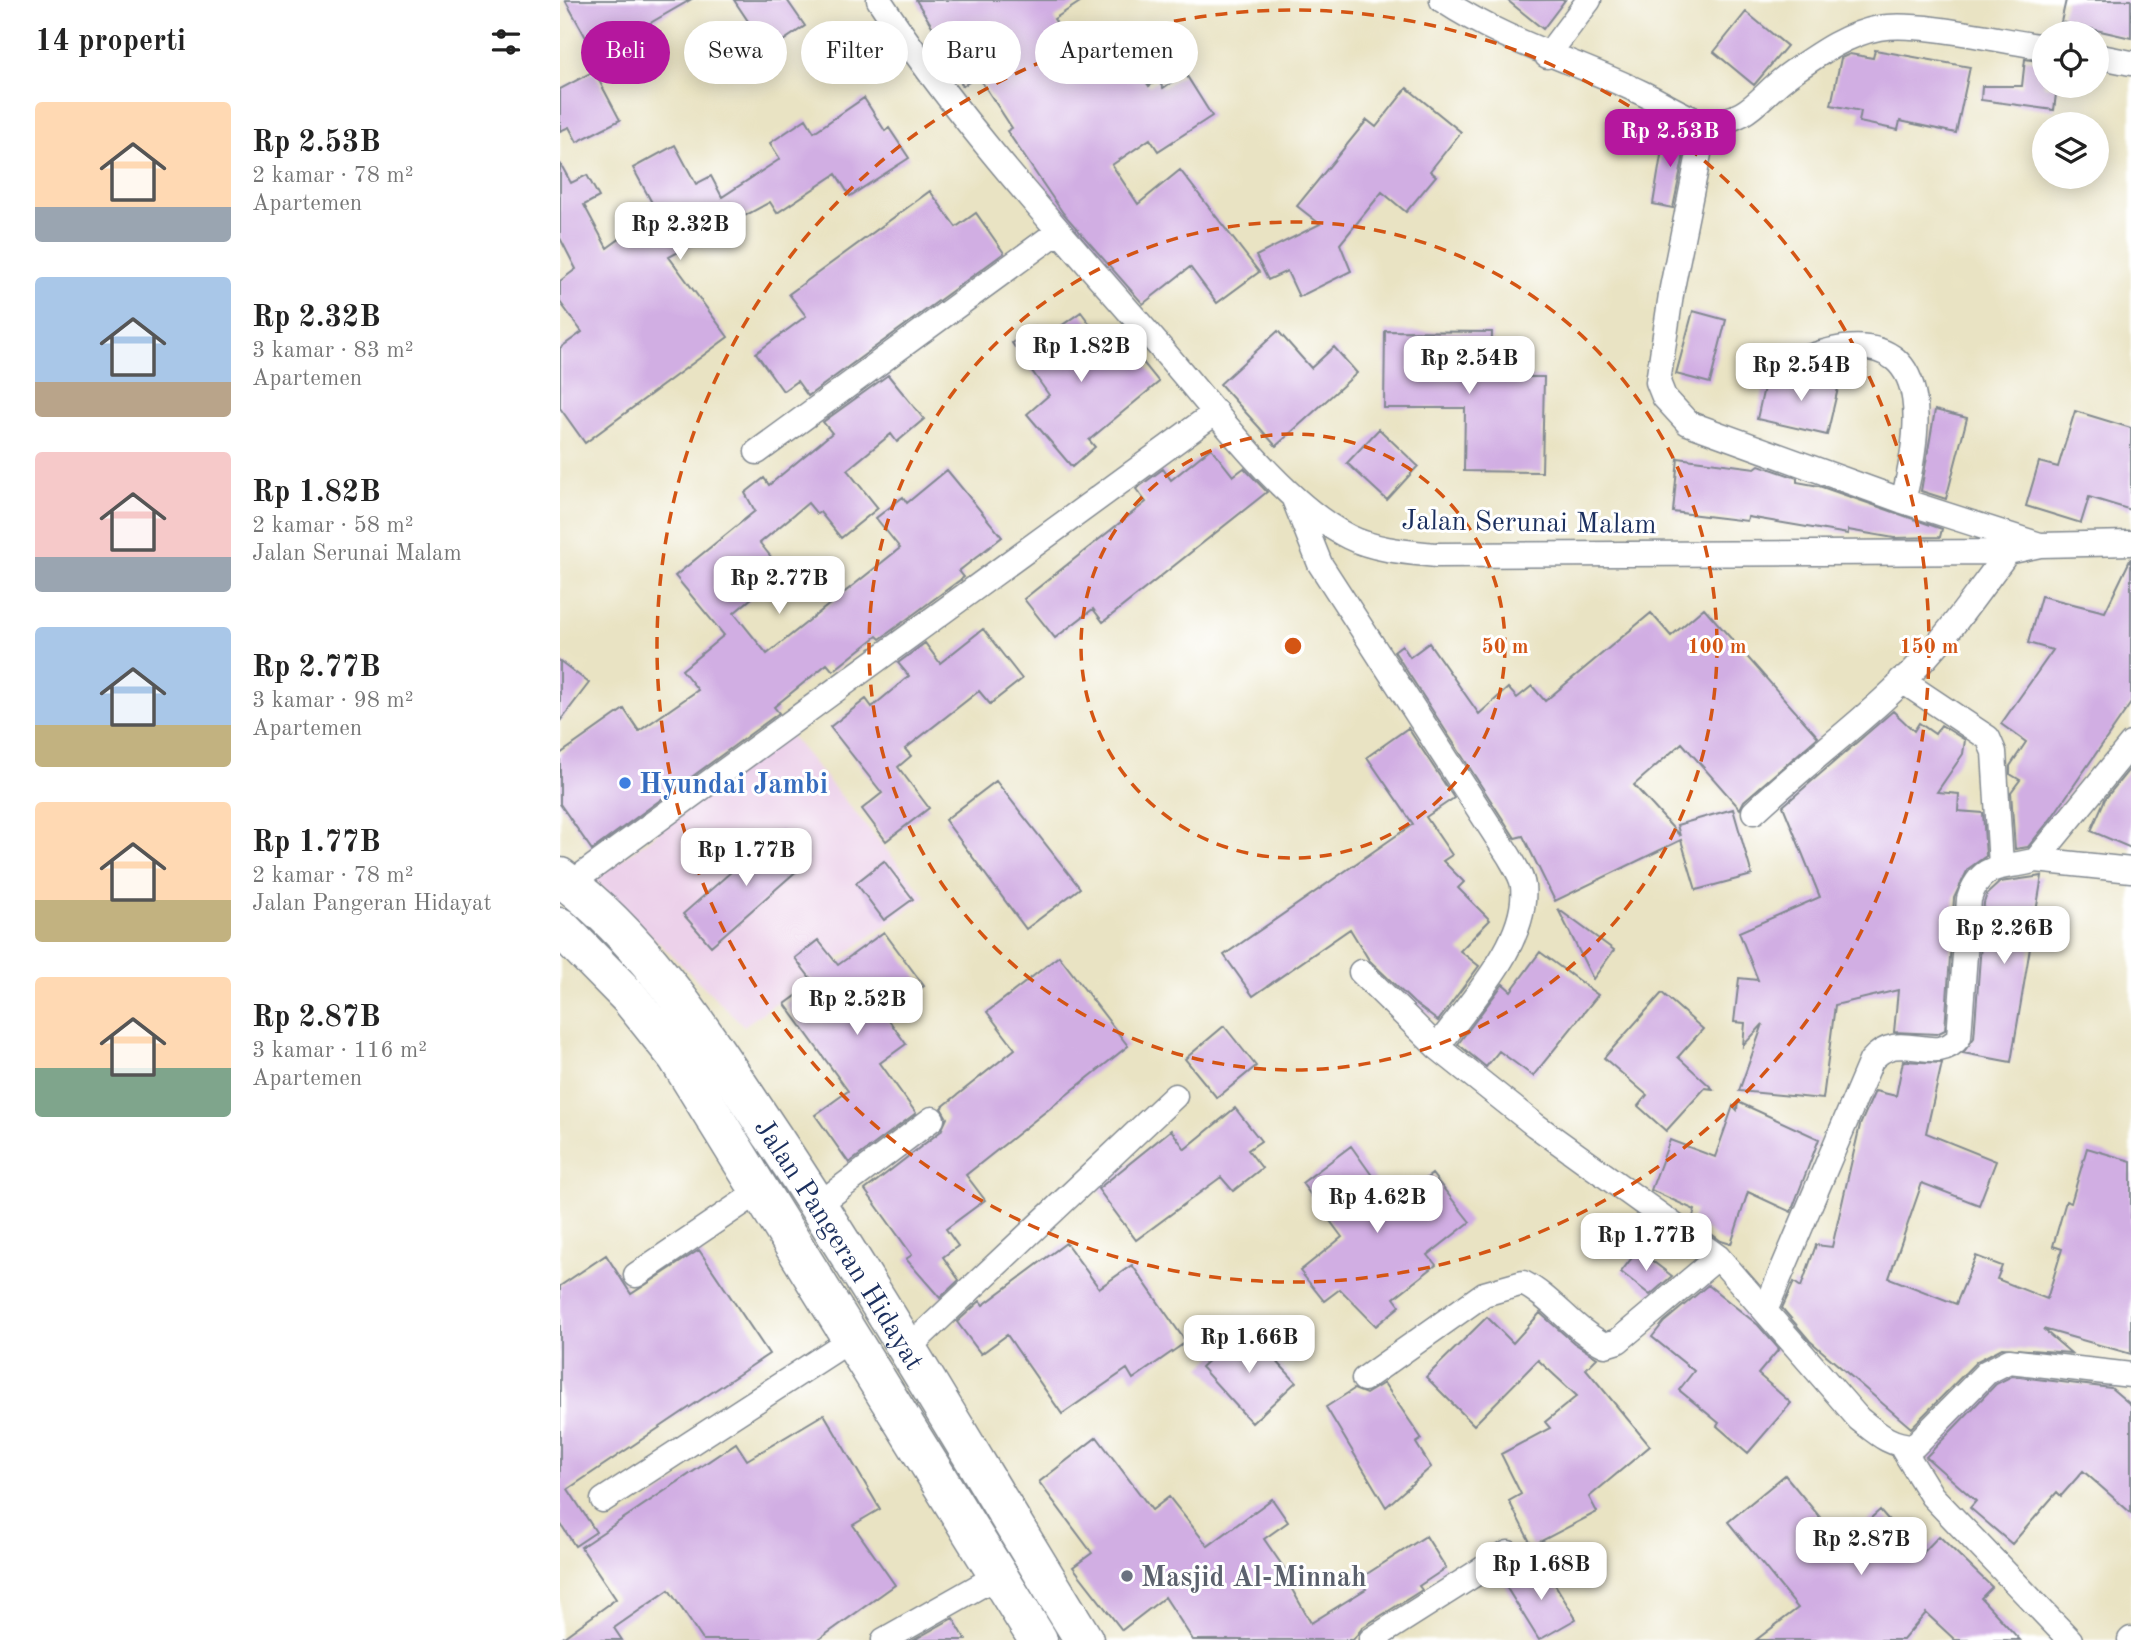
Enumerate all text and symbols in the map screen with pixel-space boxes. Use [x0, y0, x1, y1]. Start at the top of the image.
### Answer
chip: Beli [581, 21, 670, 84]
chip: Sewa [684, 21, 787, 84]
chip: Filter [801, 21, 908, 84]
chip: Baru [922, 21, 1021, 84]
chip: Apartemen [1035, 21, 1198, 84]
map controls [2032, 21, 2109, 189]
button: locate [2032, 21, 2109, 98]
icon: filters [487, 23, 525, 61]
text: 14 properti [35, 27, 186, 57]
pin: Rp 2.53B [1598, 110, 1742, 169]
button: layers [2032, 112, 2109, 189]
text: Rp 2.53B [1621, 120, 1719, 143]
text: Rp 2.53B [252, 128, 381, 158]
icon: home [91, 130, 175, 214]
text: 2 kamar · 78 m² [252, 164, 414, 187]
text: Apartemen [252, 192, 362, 215]
pin: Rp 2.32B [608, 202, 752, 262]
text: Rp 2.32B [631, 213, 729, 236]
text: Rp 2.32B [252, 303, 381, 333]
icon: home [91, 305, 175, 389]
pin: Rp 1.82B [1009, 324, 1153, 384]
text: Rp 1.82B [1032, 335, 1130, 358]
pin: Rp 2.54B [1397, 336, 1541, 396]
text: 3 kamar · 83 m² [252, 339, 414, 362]
pin: Rp 2.54B [1729, 344, 1873, 403]
text: Rp 2.54B [1420, 347, 1518, 370]
text: Rp 2.54B [1752, 354, 1850, 377]
text: Apartemen [252, 367, 362, 390]
text: Rp 1.82B [252, 478, 381, 508]
icon: home [91, 480, 175, 564]
street label: Jalan Serunai Malam [1401, 508, 1657, 540]
text: 2 kamar · 58 m² [252, 514, 414, 537]
text: Jalan Serunai Malam [252, 542, 462, 565]
pin: Rp 2.77B [707, 556, 851, 616]
text: Rp 2.77B [730, 567, 828, 590]
centre of rings [1281, 634, 1305, 658]
text: 50 m [1481, 637, 1529, 658]
text: 100 m [1687, 637, 1747, 658]
text: 150 m [1899, 637, 1959, 658]
text: Rp 2.77B [252, 653, 381, 683]
icon: home [91, 655, 175, 739]
text: 3 kamar · 98 m² [252, 689, 414, 712]
text: Apartemen [252, 717, 362, 740]
place label: Hyundai Jambi [639, 772, 828, 800]
marker: Hyundai Jambi [617, 775, 633, 791]
text: Rp 1.77B [252, 828, 381, 858]
pin: Rp 1.77B [674, 828, 818, 888]
icon: home [91, 830, 175, 914]
text: Rp 1.77B [697, 839, 795, 862]
text: 2 kamar · 78 m² [252, 864, 414, 887]
text: Jalan Pangeran Hidayat [252, 892, 491, 915]
pin: Rp 2.26B [1932, 906, 2076, 966]
text: Rp 2.26B [1955, 917, 2053, 940]
pin: Rp 2.52B [785, 978, 929, 1037]
text: Rp 2.52B [808, 988, 906, 1011]
text: Rp 2.87B [252, 1003, 381, 1033]
icon: home [91, 1005, 175, 1089]
text: 3 kamar · 116 m² [252, 1039, 427, 1062]
text: Apartemen [252, 1067, 362, 1090]
street label: Jalan Pangeran Hidayat [748, 1115, 928, 1376]
pin: Rp 4.62B [1305, 1176, 1449, 1235]
text: Rp 4.62B [1328, 1186, 1426, 1209]
pin: Rp 1.77B [1574, 1214, 1718, 1273]
text: Rp 1.77B [1597, 1224, 1695, 1247]
pin: Rp 1.66B [1177, 1316, 1321, 1375]
text: Rp 1.66B [1200, 1326, 1298, 1349]
pin: Rp 2.87B [1789, 1518, 1933, 1577]
text: Rp 2.87B [1812, 1528, 1910, 1551]
pin: Rp 1.68B [1469, 1542, 1613, 1602]
text: Rp 1.68B [1492, 1553, 1590, 1576]
place label: Masjid Al-Minnah [1141, 1565, 1367, 1593]
marker: Masjid Al-Minnah [1119, 1568, 1135, 1584]

